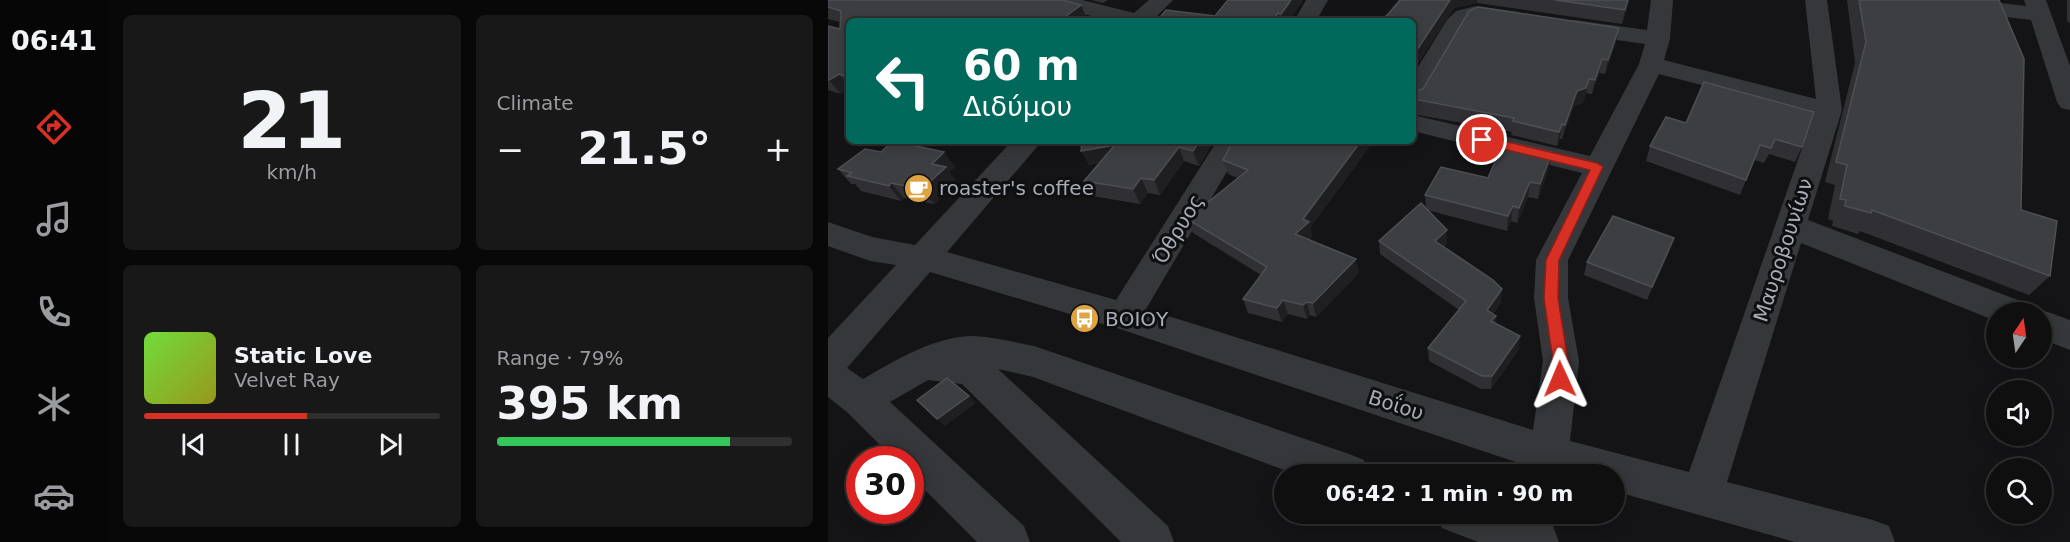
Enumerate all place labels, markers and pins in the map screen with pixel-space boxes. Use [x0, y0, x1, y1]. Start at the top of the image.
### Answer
pin [1456, 114, 1507, 165]
cafe icon: roaster's coffee [902, 172, 934, 204]
place label: roaster's coffee [939, 176, 1094, 200]
bus stop icon: ΒΟΙΟΥ [1068, 303, 1100, 335]
place label: ΒΟΙΟΥ [1105, 307, 1169, 331]

